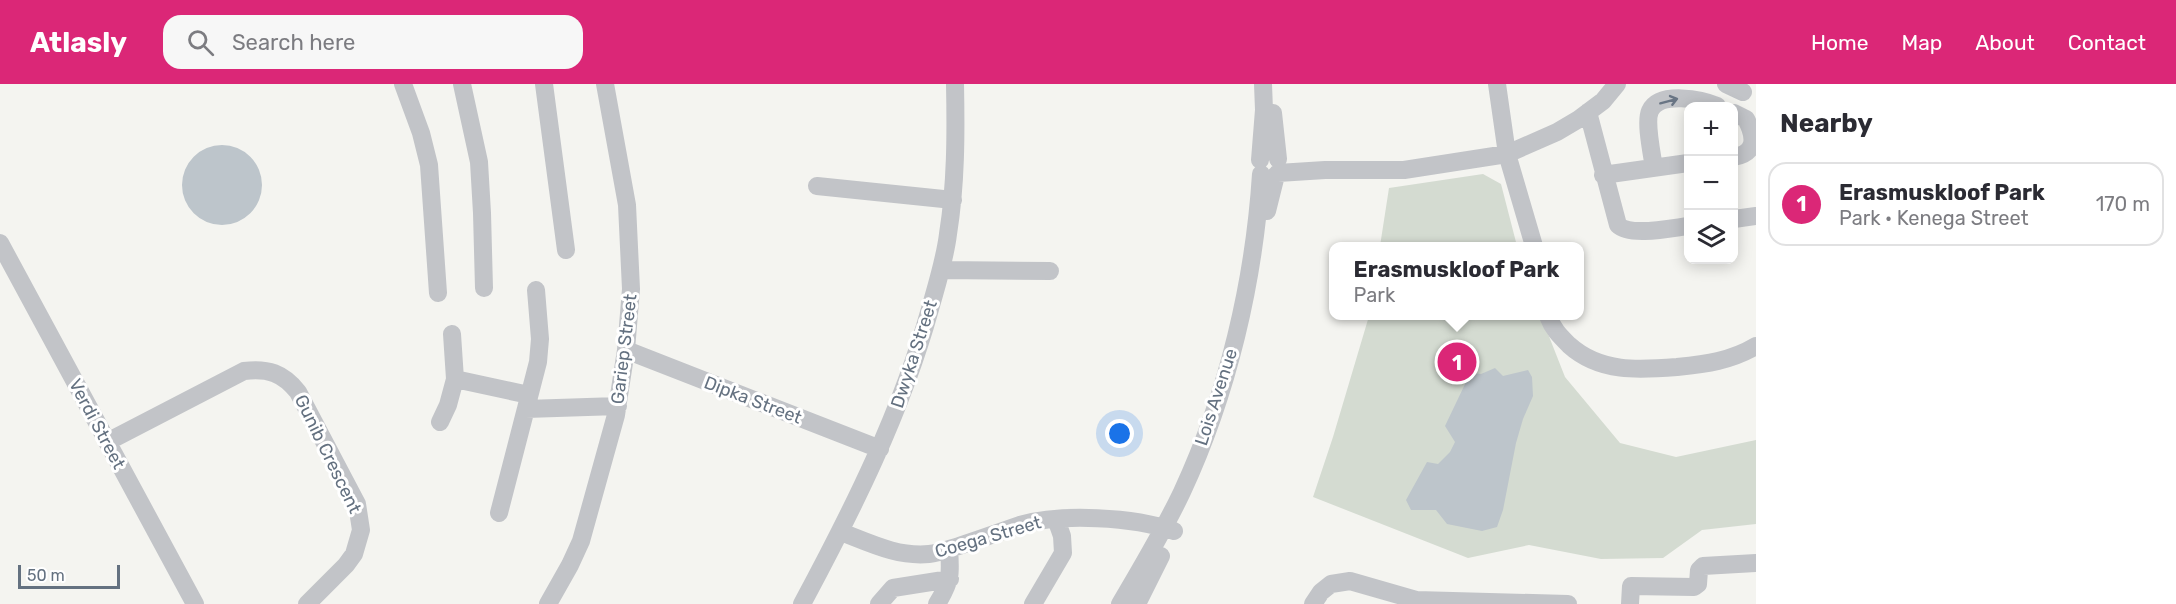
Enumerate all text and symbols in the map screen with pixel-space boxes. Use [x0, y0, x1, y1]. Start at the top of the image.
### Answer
search box [163, 15, 583, 69]
text: Atlasly [30, 26, 127, 59]
icon: search [184, 26, 217, 59]
text: Search here [232, 29, 355, 56]
text: Home [1811, 30, 1868, 55]
text: Map [1901, 30, 1942, 55]
text: About [1975, 30, 2035, 55]
text: Contact [2068, 30, 2146, 55]
one-way arrow [1659, 95, 1678, 106]
map controls [1684, 102, 1738, 264]
button: + [1684, 102, 1738, 156]
text: Nearby [1780, 108, 1873, 139]
button: − [1684, 156, 1738, 210]
text: Erasmuskloof Park [1839, 179, 2045, 206]
text: 1 [1797, 192, 1806, 216]
text: 170 m [2096, 192, 2150, 216]
text: Park · Kenega Street [1839, 206, 2028, 230]
button: layers [1684, 210, 1738, 264]
popup [1329, 242, 1584, 320]
text: Erasmuskloof Park [1354, 256, 1559, 283]
text: Park [1354, 283, 1395, 307]
street label: Gariep Street [606, 293, 642, 405]
street label: Dwyka Street [886, 297, 942, 411]
pin: 1 [1438, 340, 1476, 384]
street label: Lois Avenue [1190, 346, 1242, 448]
street label: Dipka Street [701, 371, 805, 429]
street label: Verdi Street [64, 375, 130, 473]
street label: Gunib Crescent [290, 391, 366, 517]
your location [1105, 419, 1134, 448]
street label: Coega Street [932, 511, 1044, 563]
scale bar [18, 562, 120, 590]
text: 50 m [27, 566, 65, 585]

